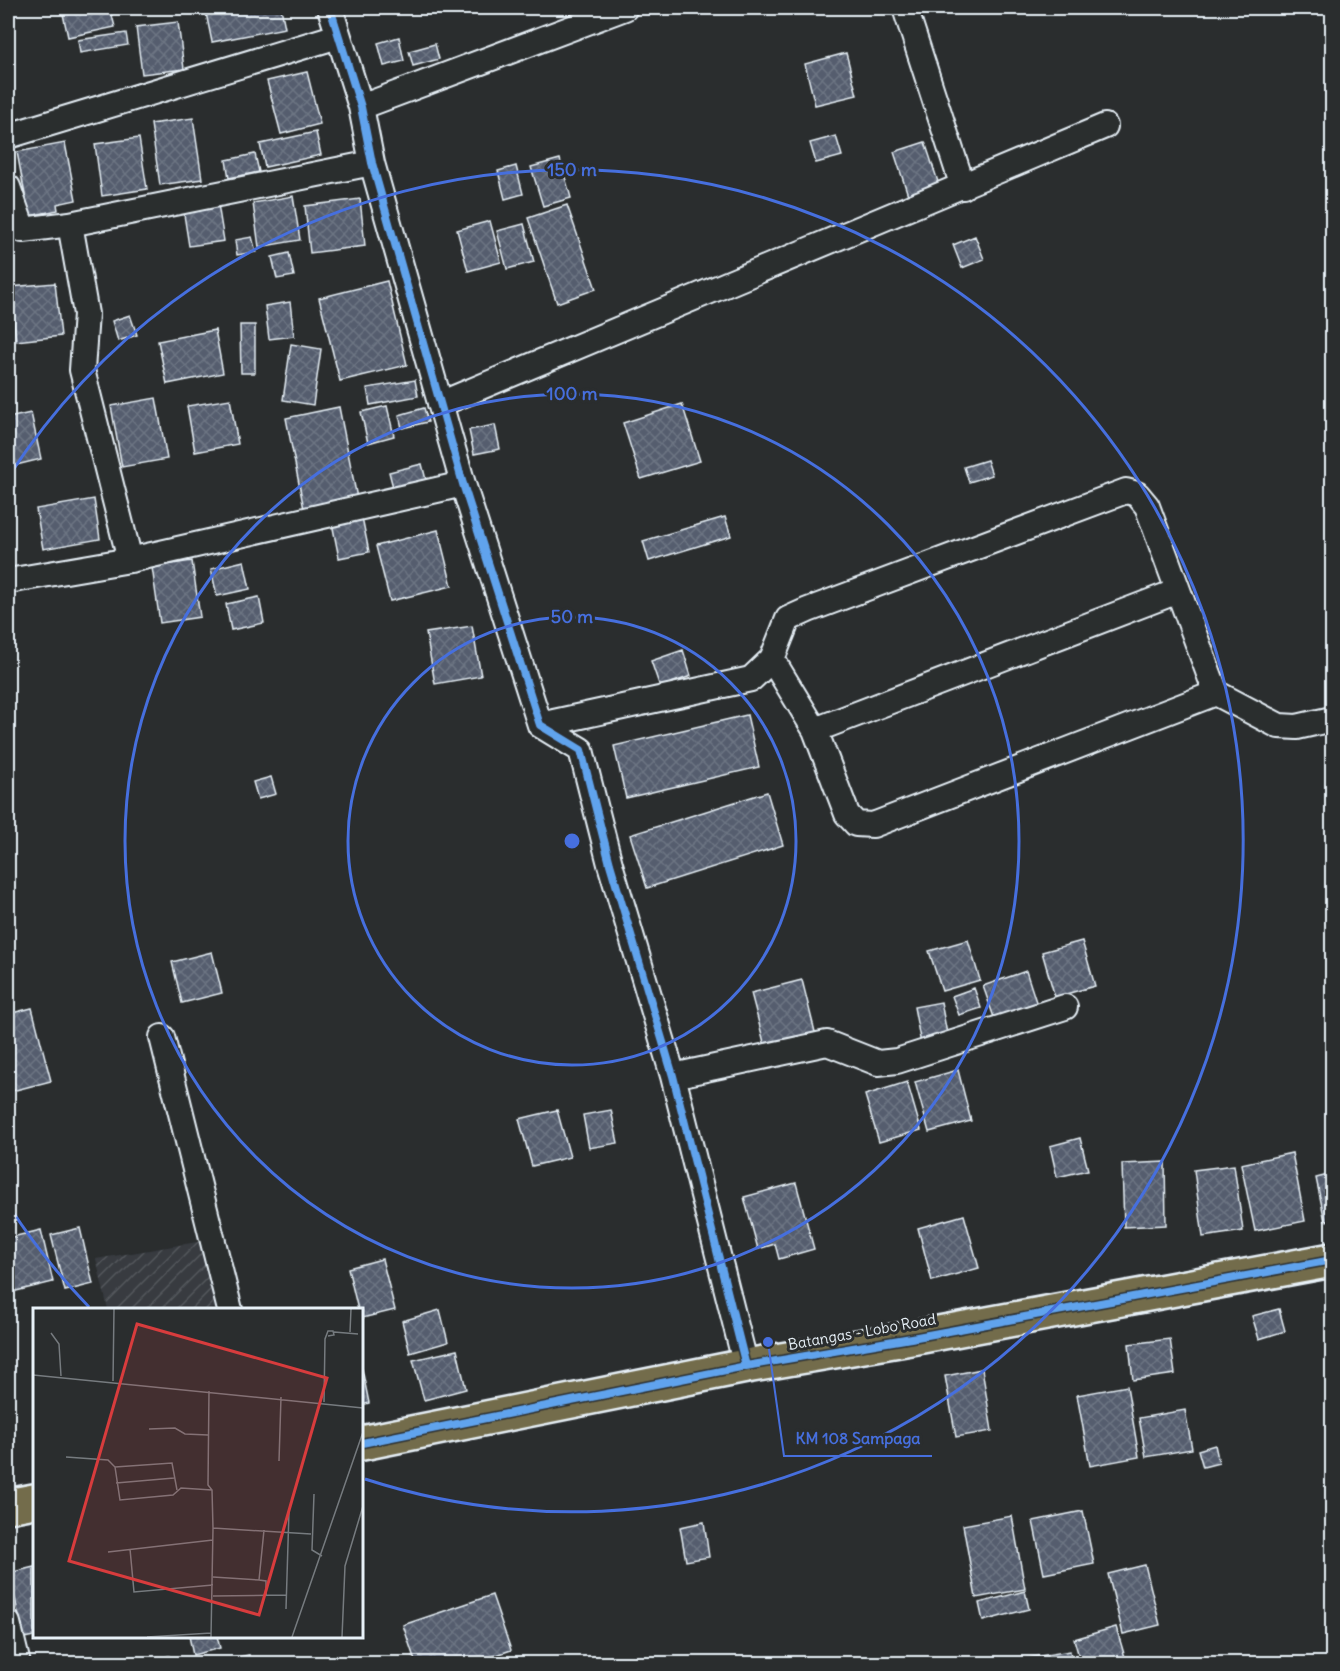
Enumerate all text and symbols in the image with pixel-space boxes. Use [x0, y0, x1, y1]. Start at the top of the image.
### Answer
text: 150 m [547, 158, 597, 181]
text: 100 m [547, 382, 598, 405]
text: 50 m [551, 605, 593, 628]
centre of rings [562, 831, 582, 851]
inset map [33, 1308, 363, 1638]
street label: Batangas - Lobo Road [786, 1309, 938, 1354]
callout: KM 108 Sampaga [784, 1422, 932, 1456]
text: KM 108 Sampaga [796, 1428, 920, 1449]

